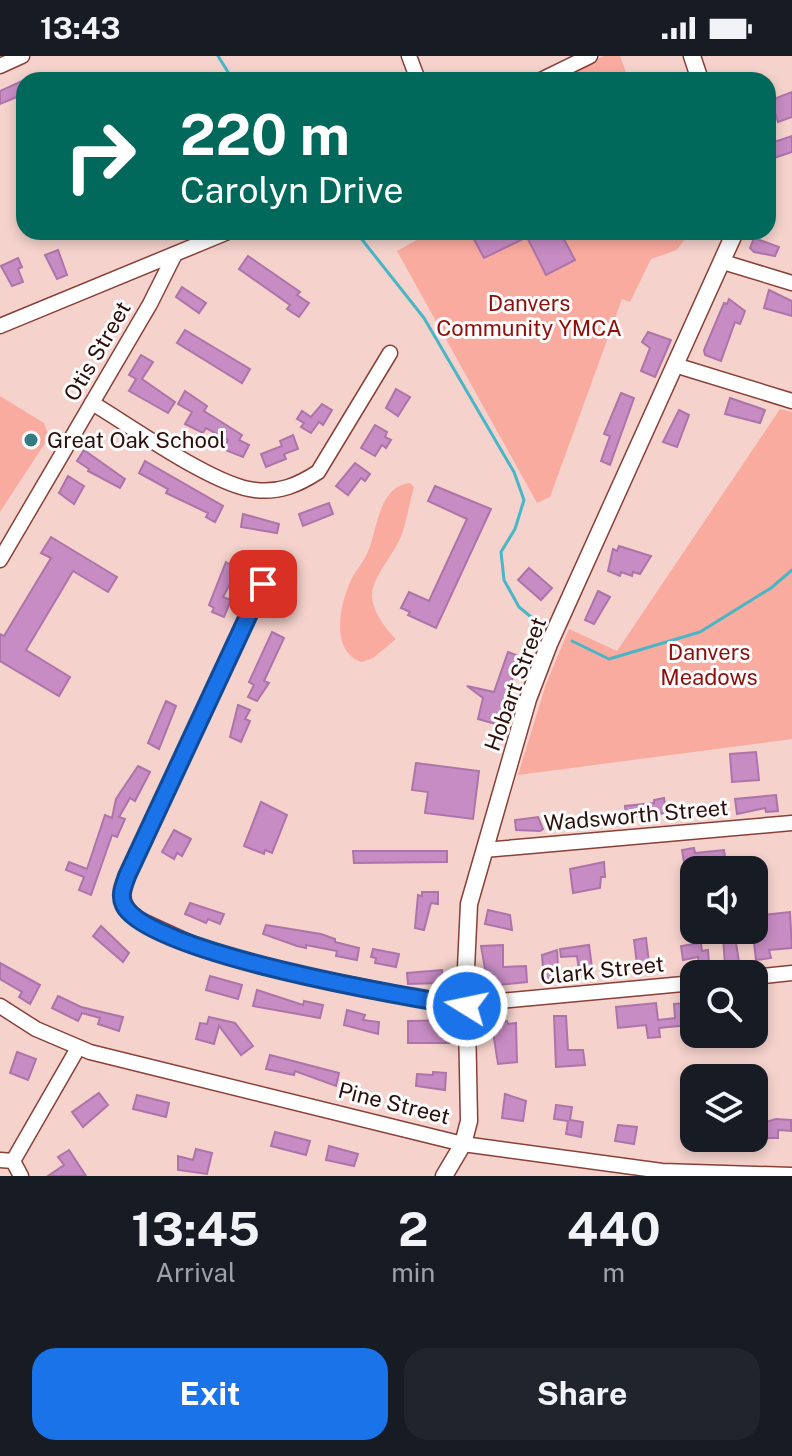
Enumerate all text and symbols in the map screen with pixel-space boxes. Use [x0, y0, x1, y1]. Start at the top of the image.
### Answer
text: 13:43 [40, 10, 120, 46]
text: 220 m [180, 102, 350, 168]
icon: right [48, 104, 152, 208]
text: Carolyn Drive [180, 169, 404, 211]
park label: Danvers Community YMCA [436, 290, 622, 341]
street label: Otis Street [58, 297, 136, 405]
place label: Great Oak School [47, 427, 226, 453]
marker: Great Oak School [22, 431, 40, 449]
pin [229, 550, 297, 618]
icon: arrive [241, 562, 285, 606]
street label: Hobart Street [479, 613, 551, 755]
park label: Danvers Meadows [660, 639, 758, 690]
street label: Wadsworth Street [543, 794, 729, 836]
map controls [680, 856, 768, 1152]
button: sound [680, 856, 768, 944]
street label: Clark Street [539, 951, 665, 989]
button: search [680, 960, 768, 1048]
position arrow [425, 964, 509, 1048]
button: layers [680, 1064, 768, 1152]
street label: Pine Street [335, 1077, 453, 1129]
text: 13:45 [131, 1200, 260, 1257]
text: 2 [398, 1200, 429, 1257]
text: 440 [567, 1200, 661, 1257]
text: Arrival [155, 1257, 236, 1288]
text: min [391, 1257, 435, 1288]
text: m [602, 1257, 625, 1288]
button: Exit [32, 1348, 388, 1440]
button: Share [404, 1348, 760, 1440]

